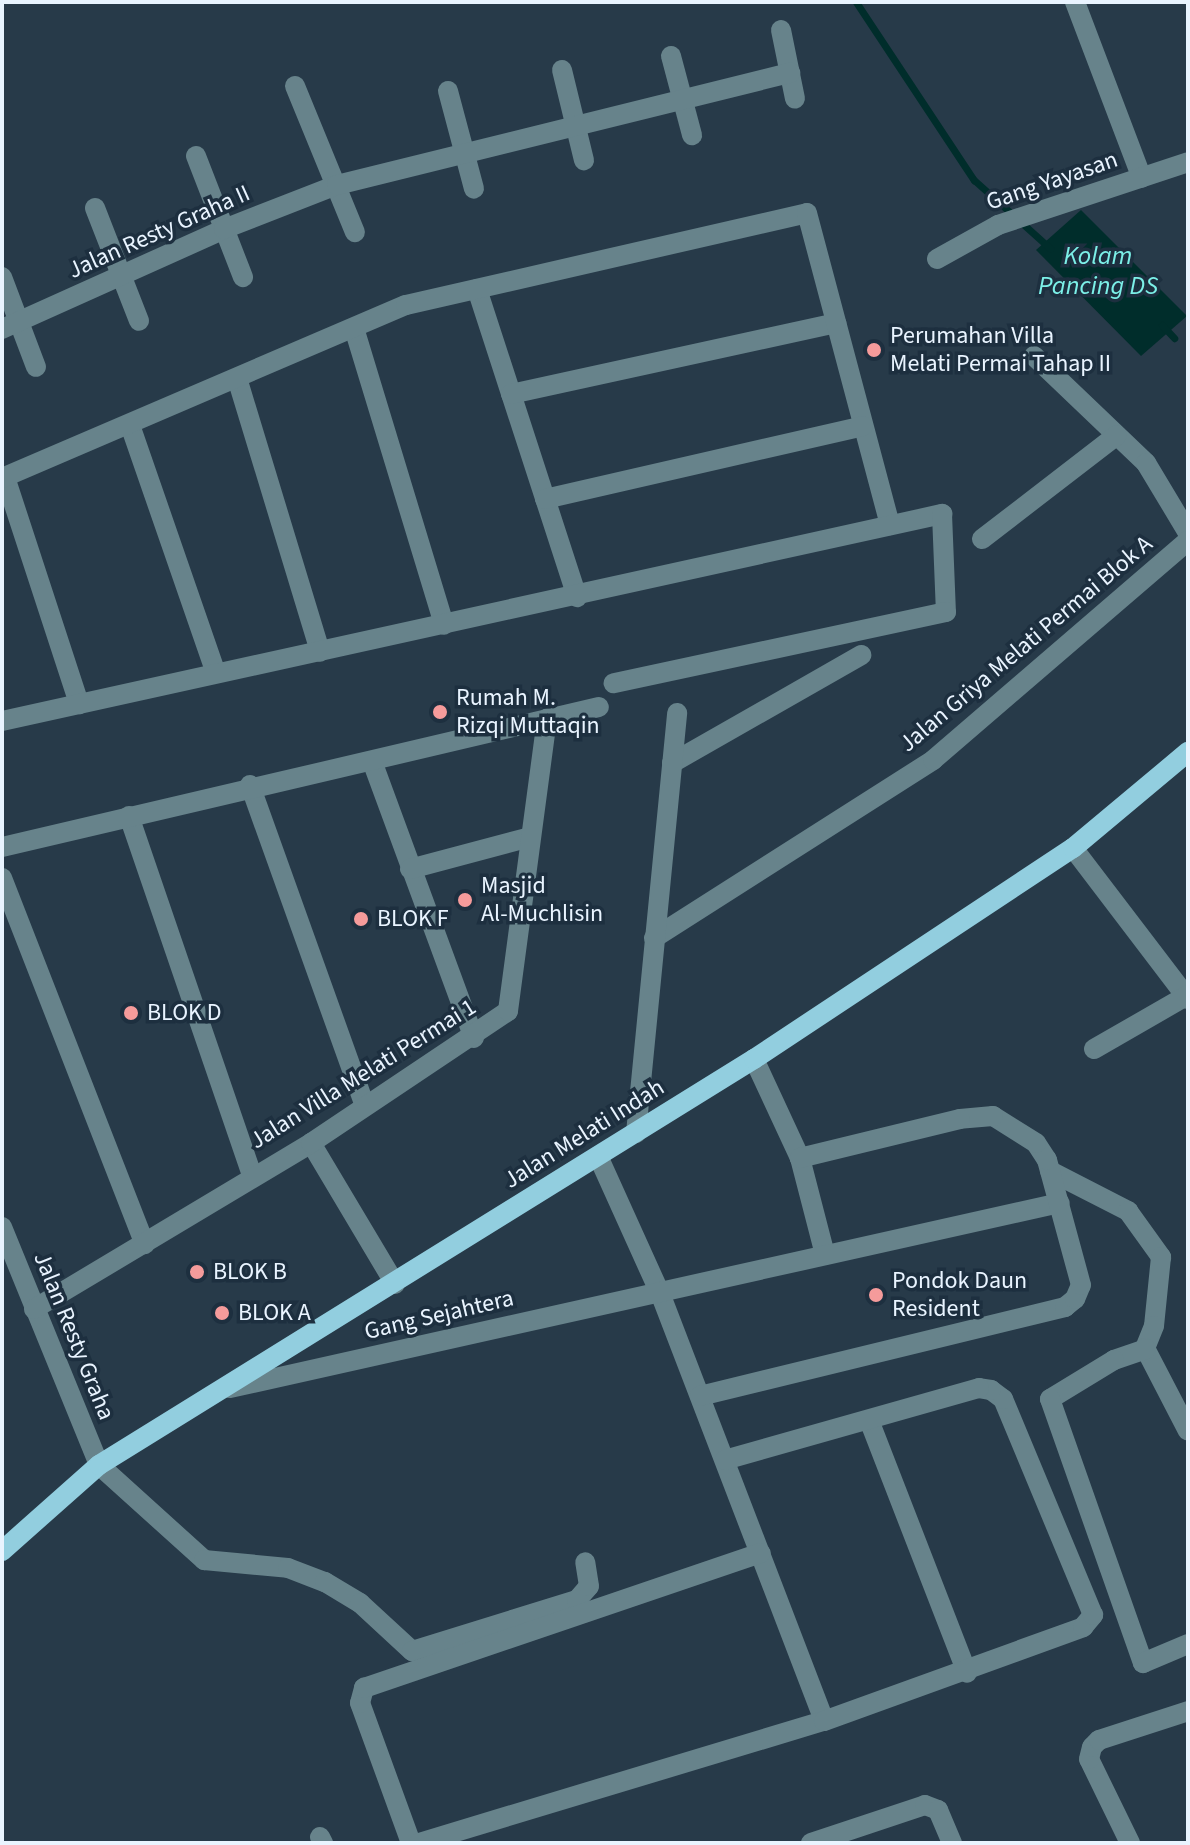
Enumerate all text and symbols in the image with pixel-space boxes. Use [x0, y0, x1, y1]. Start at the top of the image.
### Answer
street label: Gang Yayasan [983, 145, 1121, 217]
street label: Jalan Resty Graha II [64, 179, 254, 285]
water label: Kolam Pancing DS [1038, 240, 1158, 302]
place label: Perumahan Villa Melati Permai Tahap II [890, 322, 1111, 378]
marker: Perumahan Villa Melati Permai Tahap II [865, 341, 883, 359]
street label: Jalan Griya Melati Permai Blok A [894, 530, 1158, 758]
place label: Rumah M. Rizqi Muttaqin [456, 684, 600, 740]
marker: Rumah M. Rizqi Muttaqin [431, 703, 449, 721]
place label: Masjid Al-Muchlisin [481, 872, 603, 928]
marker: Masjid Al-Muchlisin [456, 891, 474, 909]
place label: BLOK F [377, 905, 449, 933]
marker: BLOK F [352, 910, 370, 928]
street label: Jalan Villa Melati Permai 1 [245, 993, 481, 1155]
place label: BLOK D [147, 999, 222, 1027]
marker: BLOK D [122, 1004, 140, 1022]
street label: Jalan Melati Indah [498, 1073, 670, 1195]
street label: Jalan Resty Graha [27, 1248, 121, 1424]
place label: BLOK B [213, 1258, 287, 1286]
marker: BLOK B [188, 1263, 206, 1281]
place label: Pondok Daun Resident [892, 1267, 1027, 1323]
street label: Gang Sejahtera [362, 1284, 516, 1346]
marker: Pondok Daun Resident [867, 1286, 885, 1304]
place label: BLOK A [238, 1299, 311, 1327]
marker: BLOK A [213, 1304, 231, 1322]

